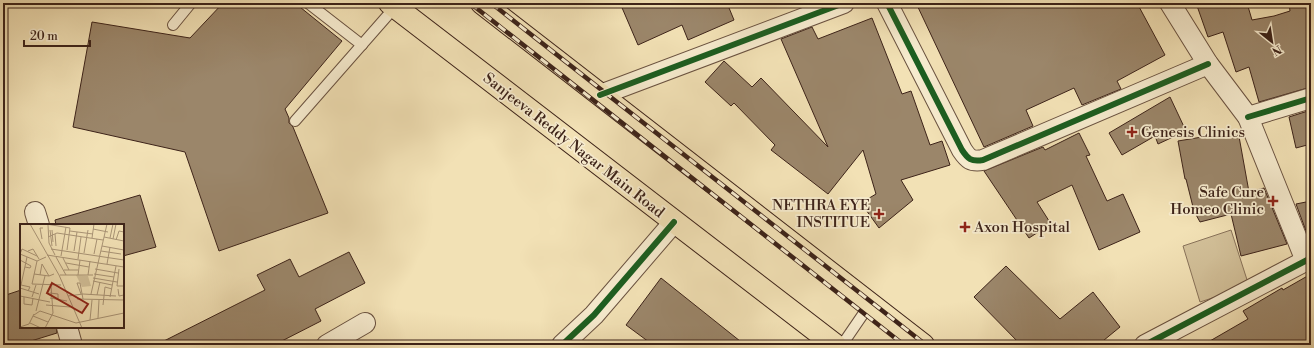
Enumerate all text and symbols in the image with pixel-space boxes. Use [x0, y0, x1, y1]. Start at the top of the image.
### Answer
scale bar [24, 22, 90, 48]
north arrow [1252, 22, 1292, 62]
text: 20 m [30, 29, 58, 44]
text: N [1269, 42, 1284, 58]
street label: Sanjeeva Reddy Nagar Main Road [479, 69, 668, 222]
place label: Genesis Clinics [1141, 123, 1245, 142]
marker: Genesis Clinics [1126, 126, 1138, 138]
place label: Safe Cure Homeo Clinic [1170, 183, 1264, 219]
marker: Safe Cure Homeo Clinic [1267, 195, 1279, 207]
place label: NETHRA EYE INSTITUE [772, 196, 870, 232]
marker: NETHRA EYE INSTITUE [873, 208, 885, 220]
place label: Axon Hospital [973, 218, 1071, 237]
marker: Axon Hospital [959, 221, 971, 233]
inset map [20, 224, 124, 328]

